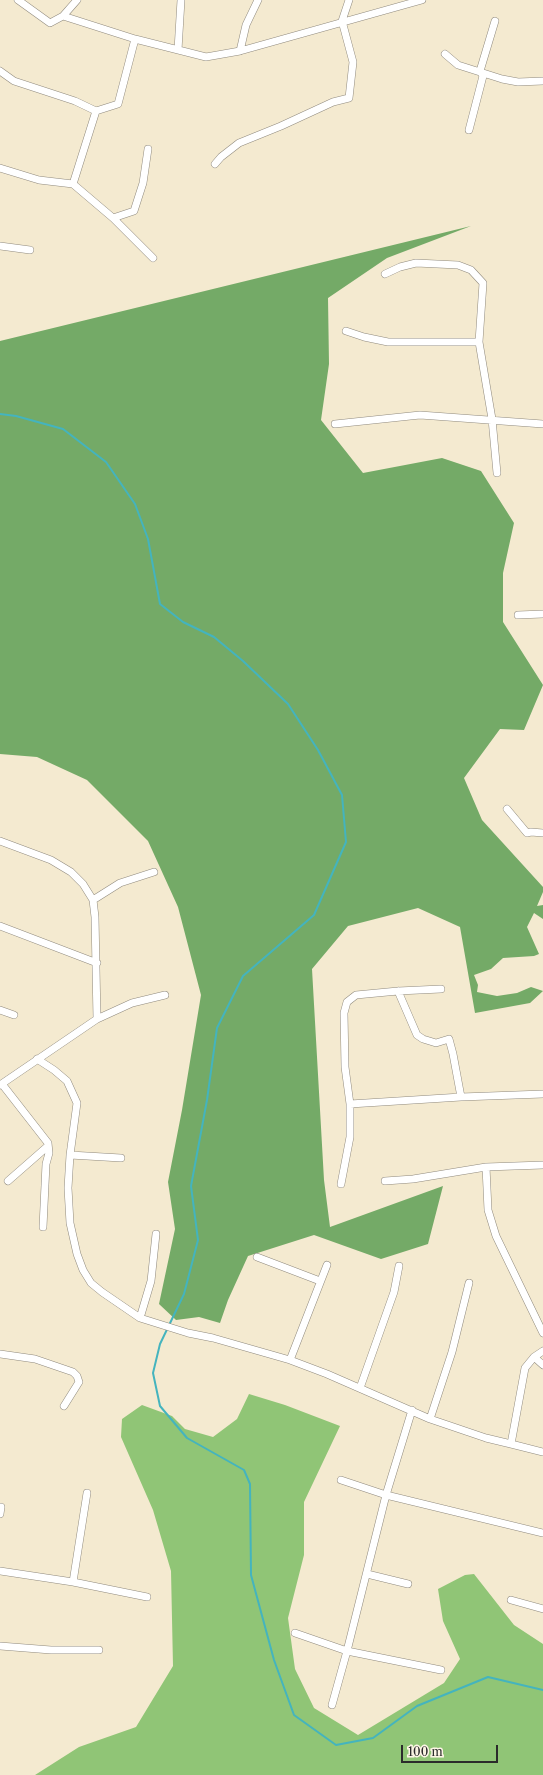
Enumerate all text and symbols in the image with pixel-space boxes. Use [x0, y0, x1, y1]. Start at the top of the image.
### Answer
scale bar [403, 1737, 500, 1763]
text: 100 m [408, 1744, 443, 1759]

